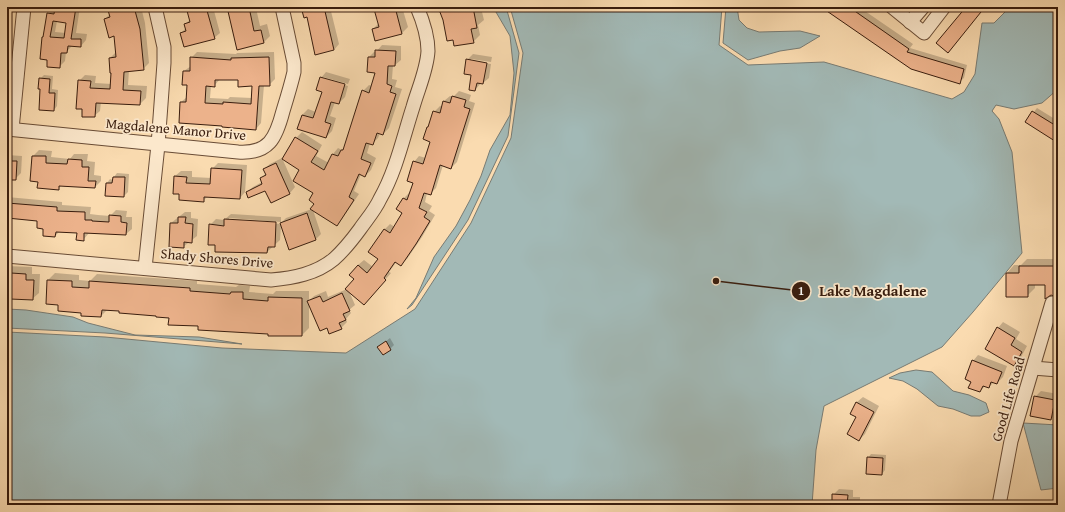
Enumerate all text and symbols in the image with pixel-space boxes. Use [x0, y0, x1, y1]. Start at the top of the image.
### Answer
street label: Magdalene Manor Drive [105, 113, 247, 145]
street label: Shady Shores Drive [160, 243, 275, 273]
callout: Lake Magdalene [791, 278, 934, 305]
text: Lake Magdalene [819, 280, 927, 301]
text: 1 [798, 282, 804, 299]
street label: Good Life Road [986, 354, 1030, 444]

